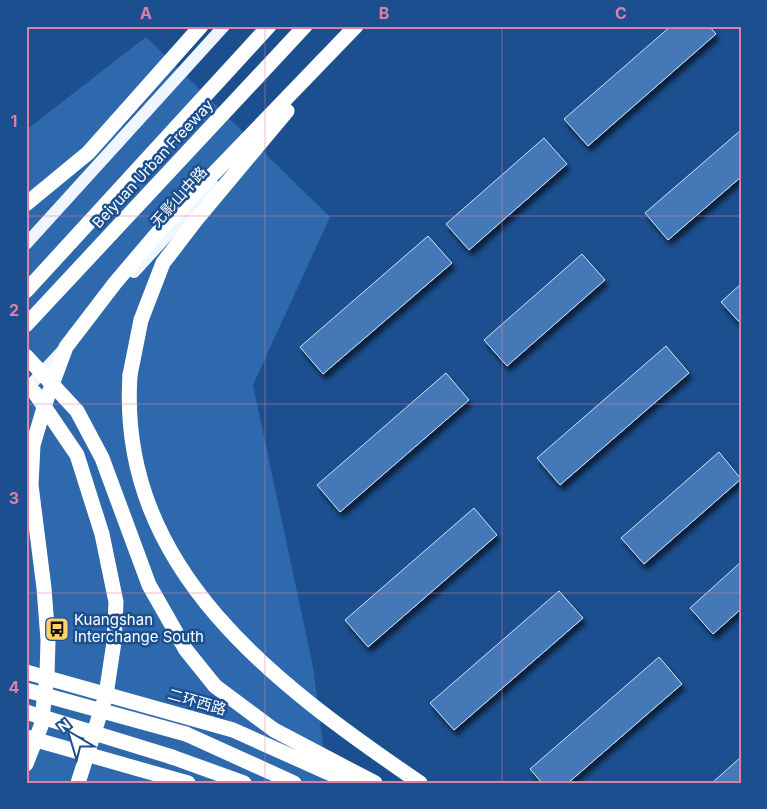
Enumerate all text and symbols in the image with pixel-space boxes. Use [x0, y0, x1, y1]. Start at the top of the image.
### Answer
text: A [140, 3, 152, 23]
text: B [379, 3, 389, 23]
text: C [615, 3, 627, 23]
street label: Beiyuan Urban Freeway [88, 95, 218, 232]
text: 1 [11, 111, 17, 131]
street label: 无影山中路 [146, 162, 211, 231]
text: 2 [9, 300, 19, 320]
text: 3 [9, 488, 19, 508]
place label: Kuangshan Interchange South [74, 610, 204, 646]
bus stop icon: Kuangshan Interchange South [44, 616, 70, 642]
text: 4 [9, 677, 20, 697]
street label: 二环西路 [166, 684, 229, 719]
north arrow [48, 712, 98, 762]
text: N [54, 715, 73, 735]

